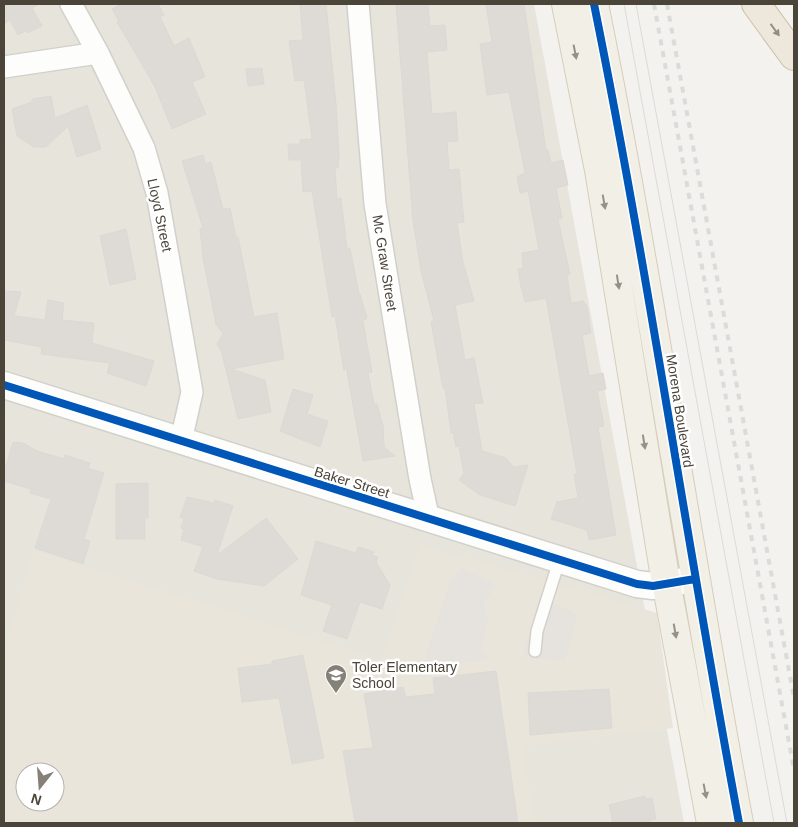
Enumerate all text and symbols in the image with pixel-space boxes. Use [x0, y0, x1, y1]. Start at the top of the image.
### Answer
one-way arrow [770, 23, 780, 37]
one-way arrow [571, 44, 579, 59]
street label: Lloyd Street [144, 177, 176, 253]
one-way arrow [601, 194, 609, 210]
street label: Mc Graw Street [369, 214, 401, 312]
one-way arrow [614, 274, 622, 290]
street label: Morena Boulevard [663, 353, 697, 469]
one-way arrow [640, 435, 648, 451]
street label: Baker Street [312, 463, 392, 501]
one-way arrow [671, 624, 679, 640]
place label: Toler Elementary School [352, 659, 457, 691]
school or university icon: Toler Elementary School [324, 663, 348, 694]
north arrow [15, 762, 65, 812]
one-way arrow [701, 784, 709, 800]
text: N [29, 790, 43, 809]

